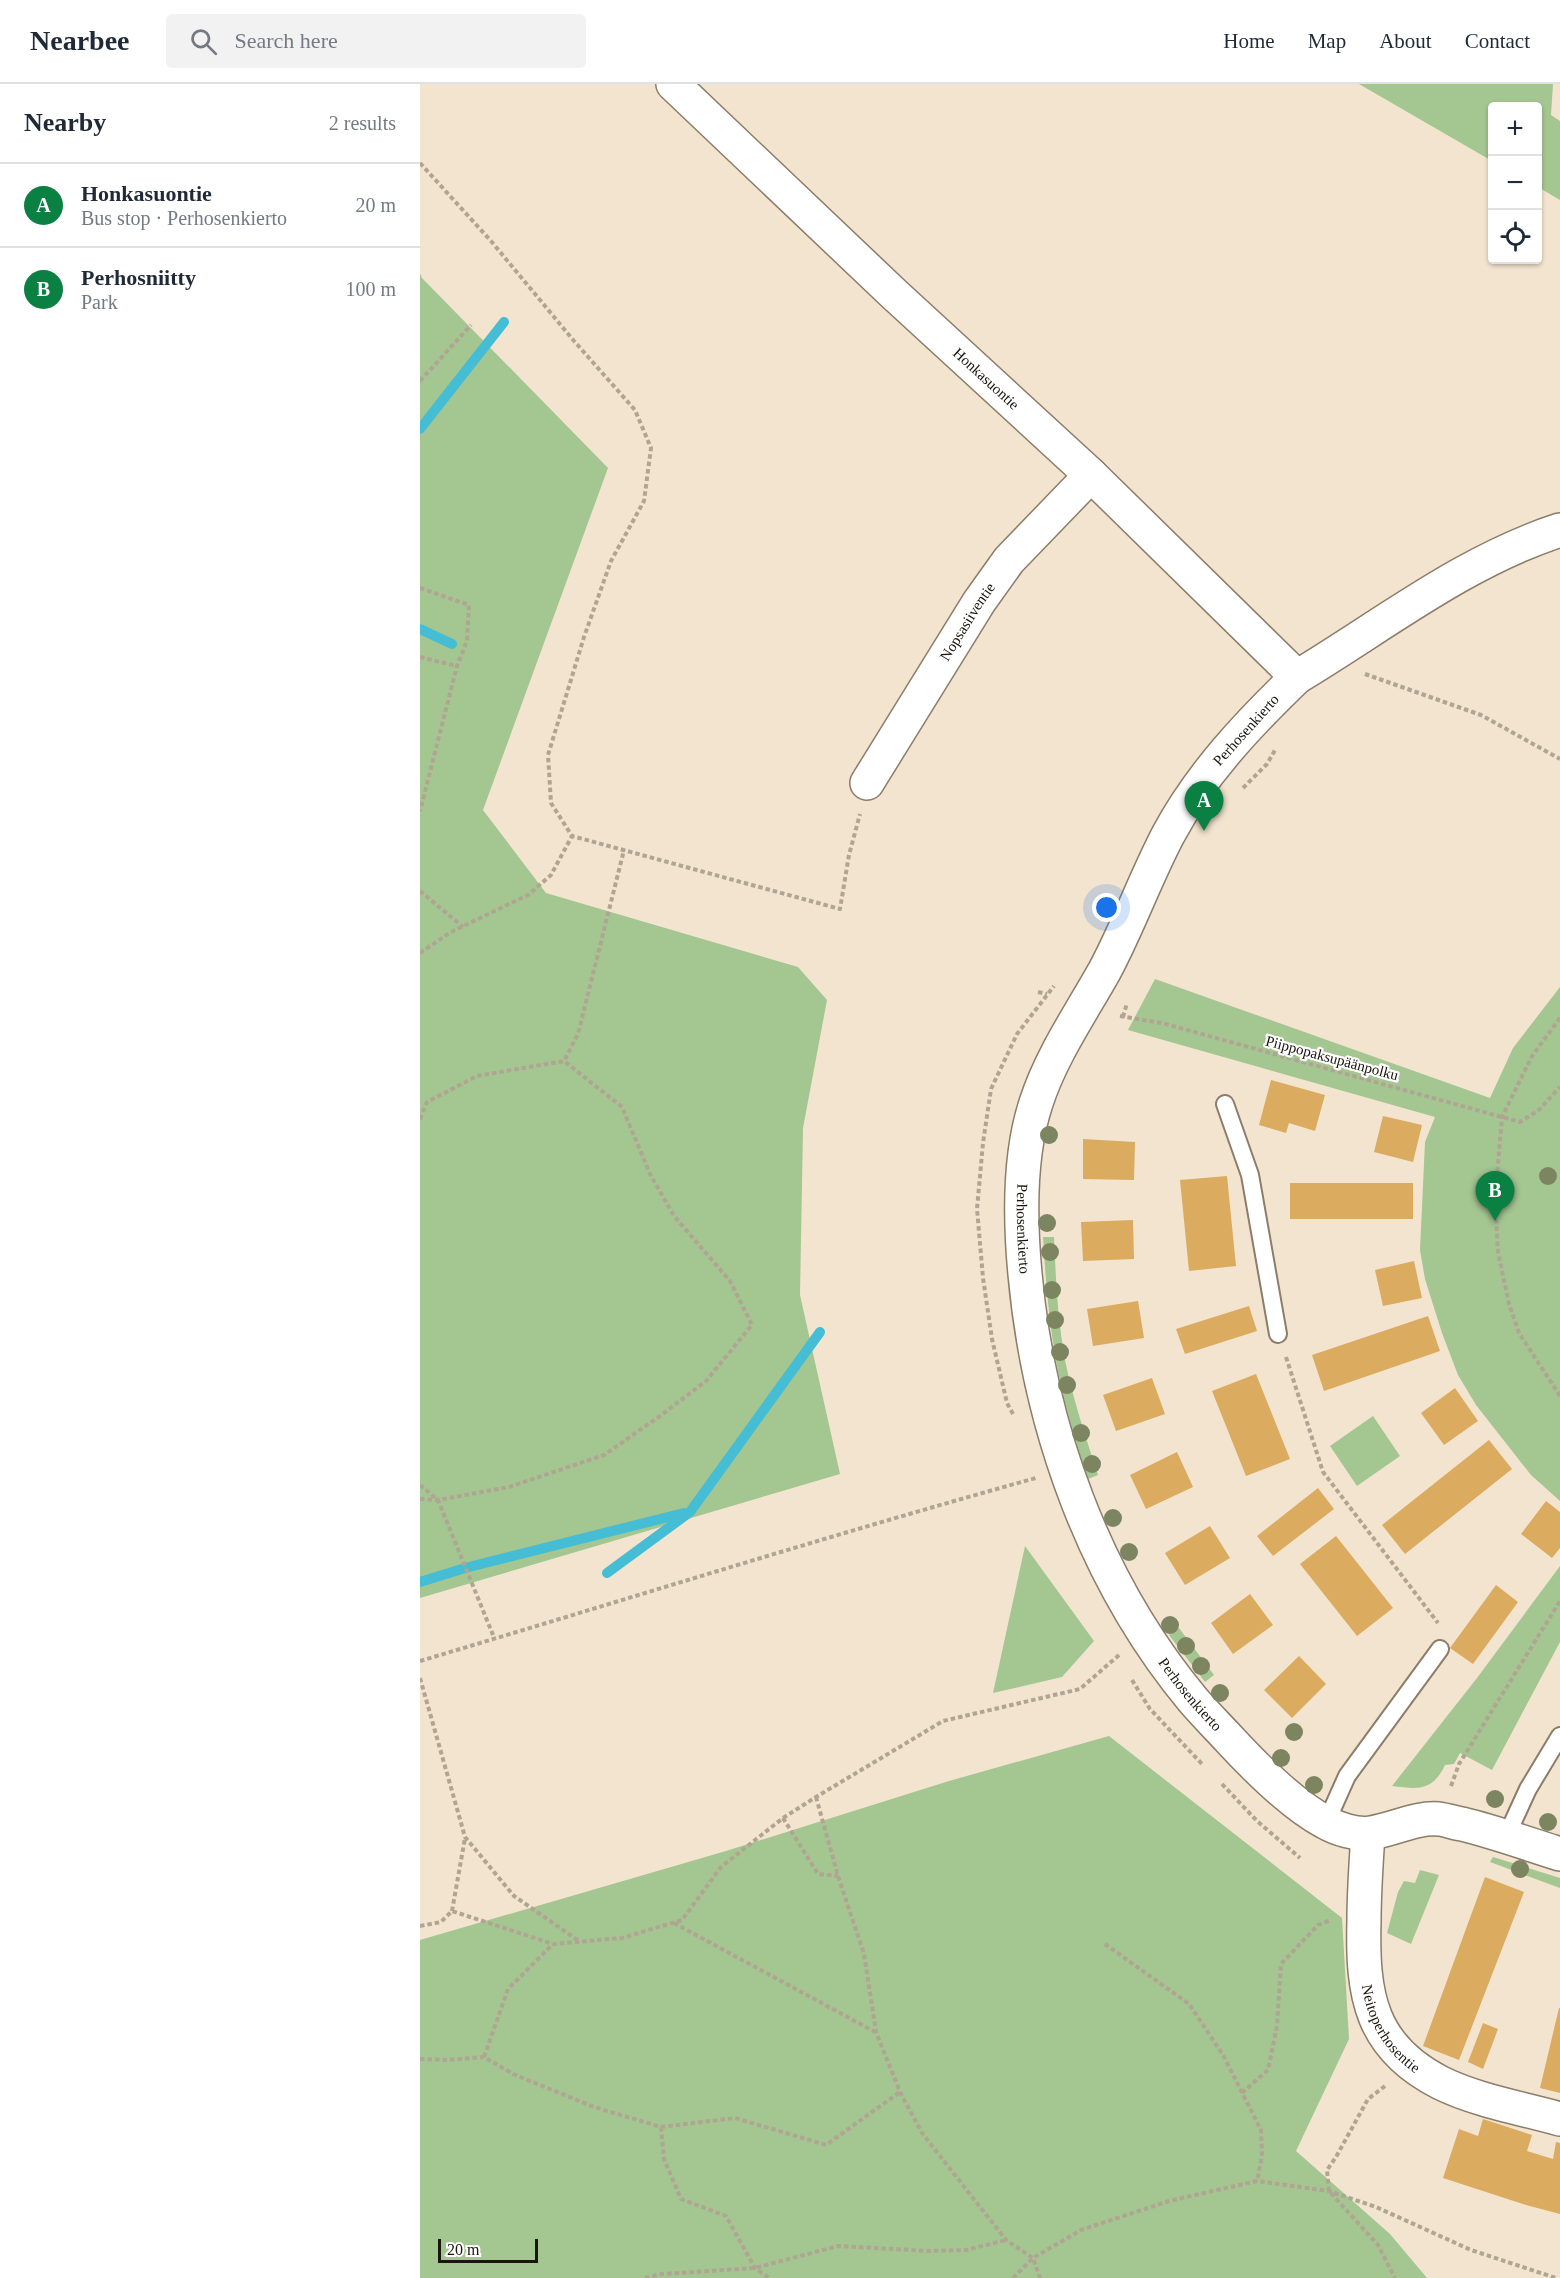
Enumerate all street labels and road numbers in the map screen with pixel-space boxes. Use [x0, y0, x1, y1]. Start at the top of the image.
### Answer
street label: Honkasuontie [950, 345, 1023, 413]
street label: Nopsasiiventie [937, 579, 998, 664]
street label: Perhosenkierto [1210, 691, 1282, 769]
street label: Piippopaksupäänpolku [1264, 1033, 1401, 1084]
street label: Perhosenkierto [1014, 1183, 1033, 1275]
street label: Perhosenkierto [1155, 1655, 1225, 1734]
street label: Neitoperhosentie [1359, 1983, 1423, 2076]

